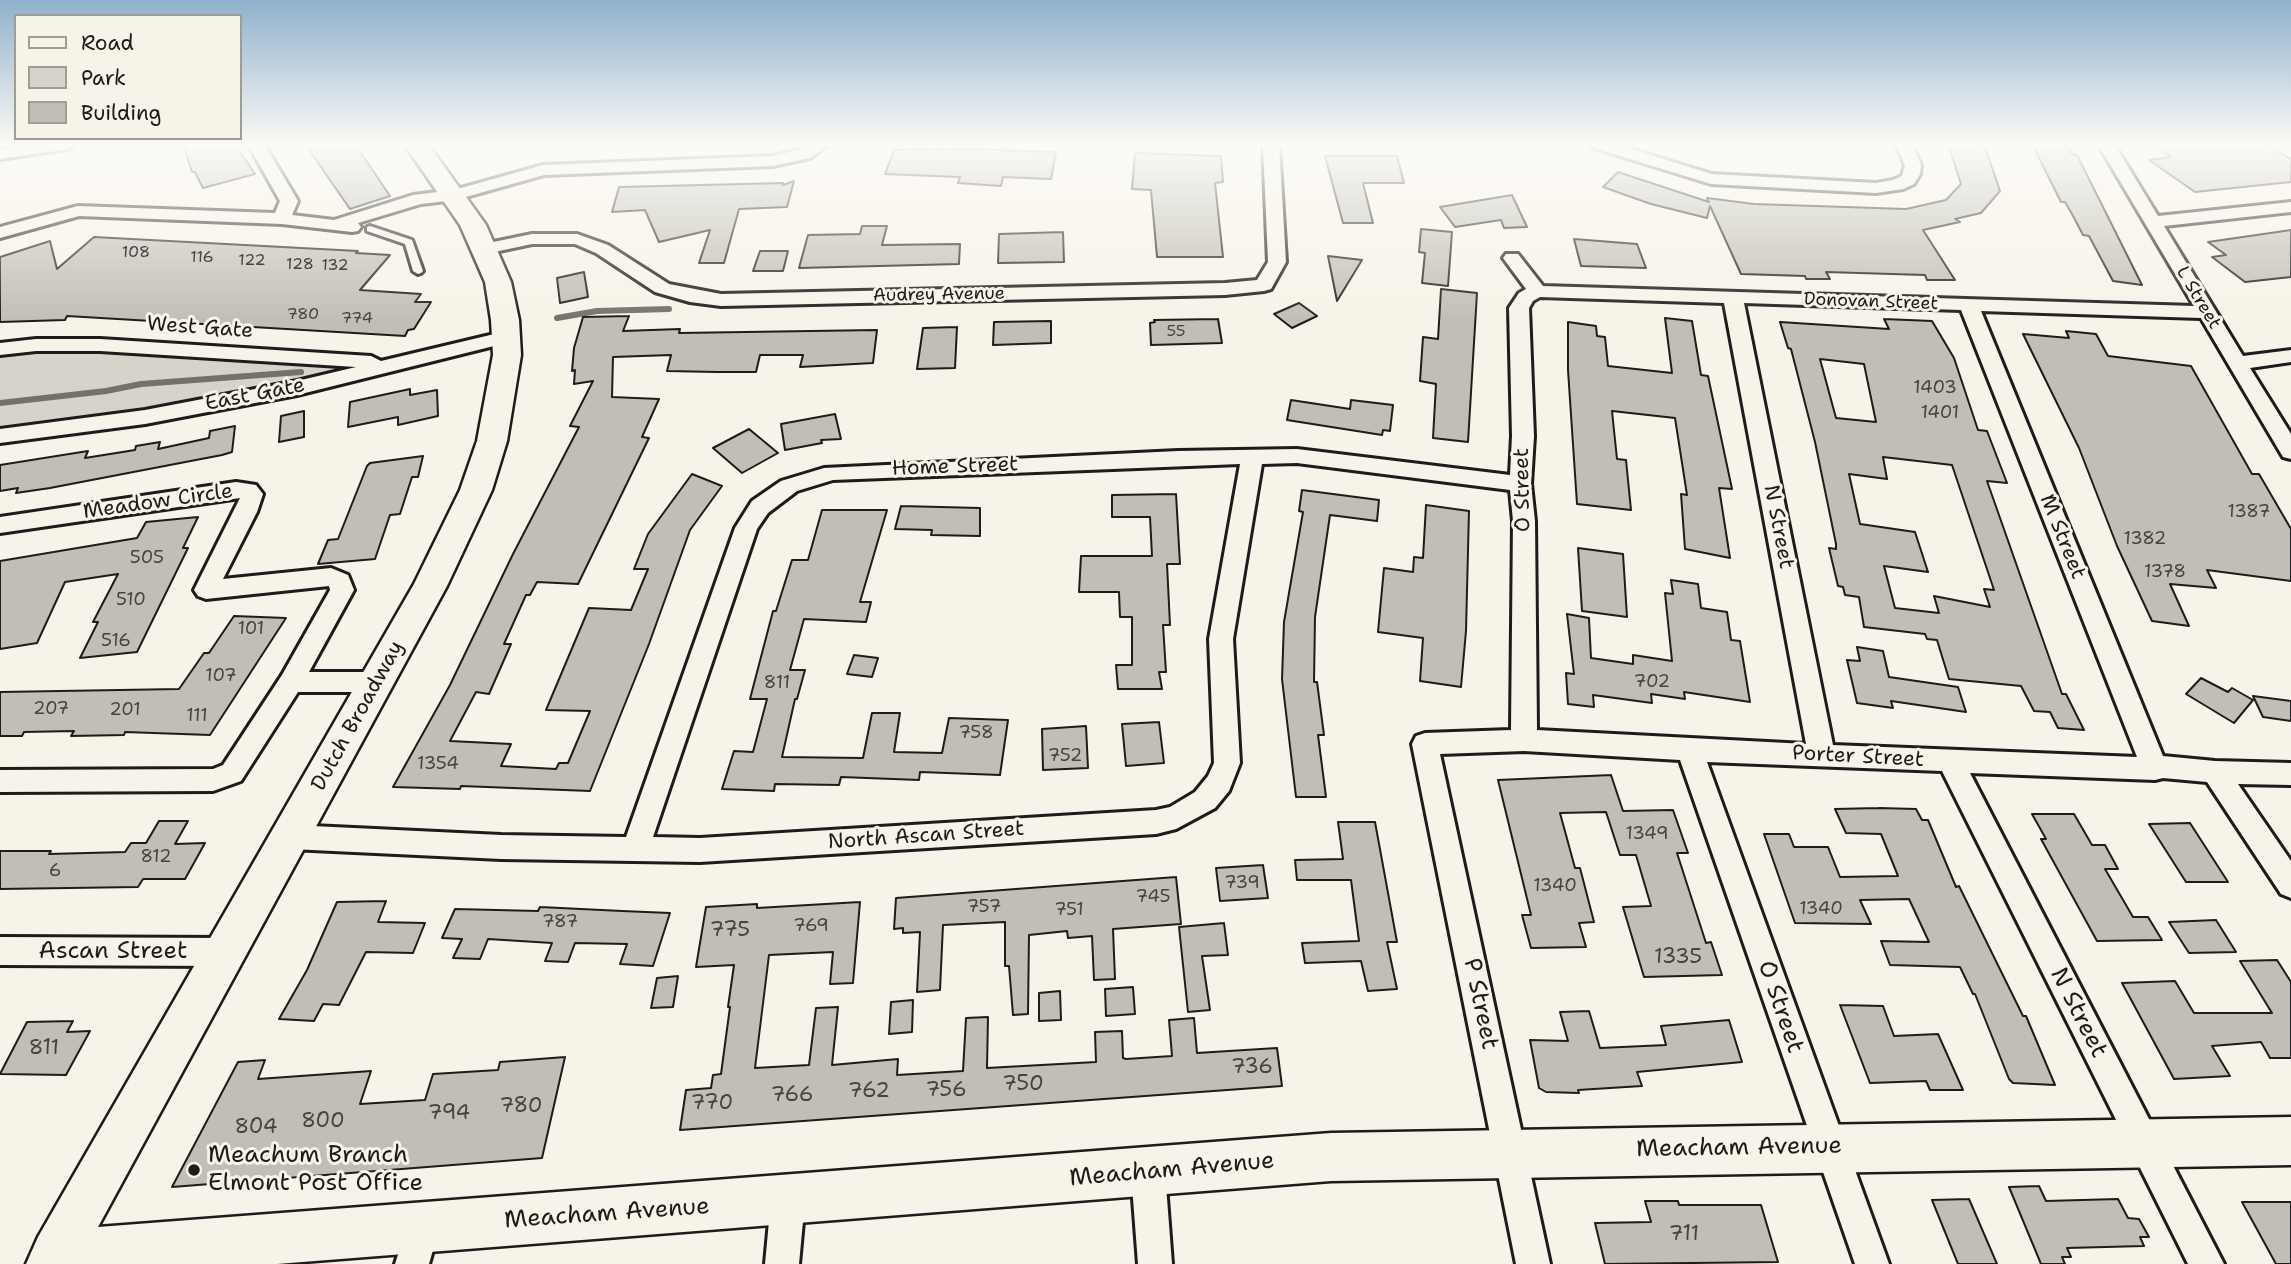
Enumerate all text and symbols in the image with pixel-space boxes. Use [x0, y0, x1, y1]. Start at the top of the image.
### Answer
legend [14, 14, 242, 140]
text: Road [81, 29, 134, 57]
text: Park [81, 64, 126, 92]
text: Building [81, 99, 161, 127]
house number: 108 [122, 243, 150, 263]
house number: 116 [190, 248, 214, 268]
house number: 122 [238, 251, 266, 271]
house number: 128 [286, 255, 314, 275]
house number: 132 [321, 256, 349, 276]
street label: L Street [2171, 263, 2225, 333]
street label: Audrey Avenue [873, 283, 1005, 307]
street label: Donovan Street [1803, 289, 1939, 315]
house number: 780 [287, 305, 319, 325]
house number: 774 [341, 309, 373, 329]
street label: West Gate [146, 312, 254, 344]
house number: 55 [1166, 322, 1186, 342]
street label: East Gate [203, 373, 307, 417]
house number: 1403 [1913, 377, 1957, 399]
house number: 1401 [1921, 402, 1959, 424]
street label: O Street [1510, 448, 1536, 532]
street label: Home Street [891, 452, 1019, 482]
street label: Meadow Circle [82, 479, 234, 525]
street label: N Street [1758, 483, 1798, 571]
street label: M Street [2034, 491, 2090, 583]
house number: 1387 [2228, 501, 2270, 523]
house number: 1382 [2124, 528, 2166, 550]
house number: 505 [130, 547, 164, 569]
house number: 1378 [2144, 561, 2186, 583]
house number: 510 [116, 589, 146, 611]
house number: 101 [238, 618, 264, 640]
house number: 516 [101, 630, 131, 652]
street label: Dutch Broadway [306, 637, 410, 795]
house number: 107 [205, 665, 237, 687]
house number: 702 [1634, 671, 1670, 693]
house number: 811 [764, 672, 790, 694]
house number: 207 [33, 698, 69, 720]
house number: 201 [109, 699, 141, 721]
house number: 111 [186, 705, 208, 727]
house number: 758 [958, 722, 994, 744]
street label: Porter Street [1791, 741, 1925, 773]
house number: 752 [1048, 745, 1082, 767]
house number: 1354 [417, 753, 459, 775]
street label: North Ascan Street [827, 817, 1025, 855]
house number: 1349 [1626, 823, 1668, 845]
house number: 812 [140, 846, 172, 868]
house number: 6 [49, 860, 61, 882]
house number: 739 [1224, 872, 1260, 894]
house number: 1340 [1533, 875, 1577, 897]
house number: 745 [1136, 886, 1170, 908]
house number: 757 [967, 896, 1001, 918]
house number: 1340 [1799, 898, 1843, 920]
house number: 751 [1054, 899, 1084, 921]
house number: 787 [542, 911, 578, 933]
house number: 769 [793, 915, 829, 937]
house number: 775 [710, 918, 750, 944]
street label: Ascan Street [39, 938, 187, 966]
house number: 1335 [1654, 945, 1702, 971]
street label: P Street [1456, 956, 1504, 1052]
street label: O Street [1751, 957, 1809, 1057]
street label: N Street [2043, 963, 2113, 1063]
house number: 811 [29, 1036, 59, 1062]
house number: 736 [1231, 1055, 1273, 1081]
house number: 750 [1002, 1072, 1044, 1098]
house number: 756 [925, 1078, 967, 1104]
house number: 762 [848, 1079, 890, 1105]
house number: 766 [771, 1083, 813, 1109]
house number: 770 [691, 1091, 733, 1117]
house number: 780 [500, 1094, 542, 1120]
house number: 794 [428, 1101, 470, 1127]
house number: 800 [301, 1109, 345, 1135]
house number: 804 [234, 1115, 278, 1141]
street label: Meacham Avenue [1636, 1132, 1842, 1164]
place label: Meachum Branch Elmont Post Office [208, 1142, 423, 1198]
street label: Meacham Avenue [1068, 1147, 1276, 1193]
marker: Meachum Branch Elmont Post Office [186, 1162, 202, 1178]
street label: Meacham Avenue [503, 1192, 711, 1236]
house number: 711 [1669, 1222, 1699, 1248]

